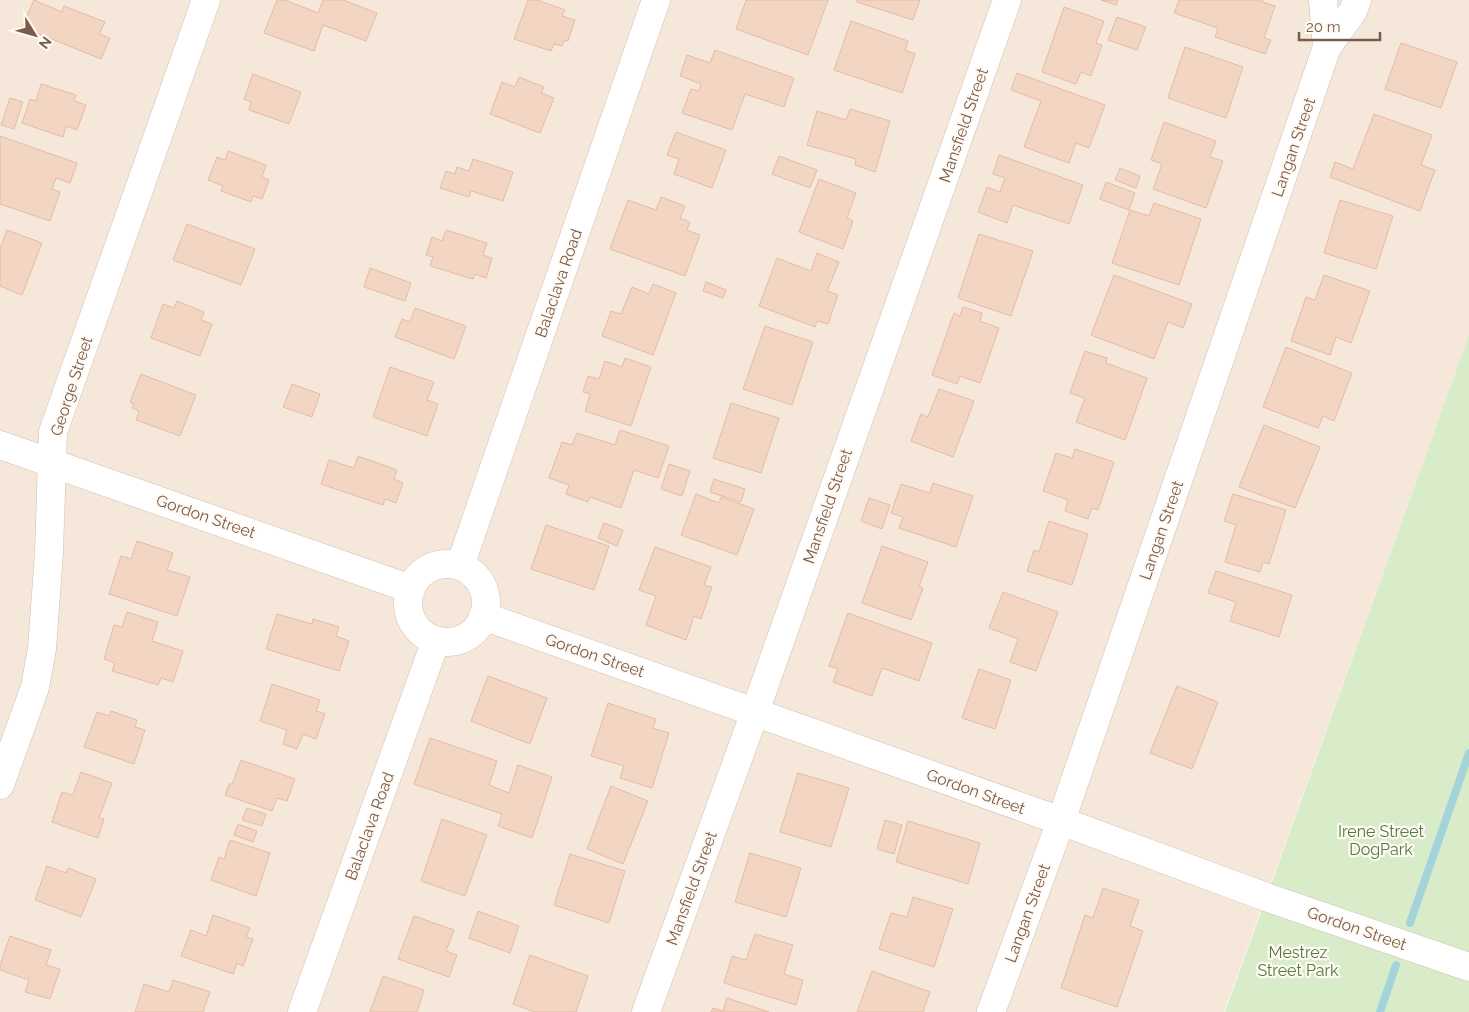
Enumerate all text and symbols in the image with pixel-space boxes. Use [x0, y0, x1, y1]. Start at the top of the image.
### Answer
north arrow [10, 10, 60, 60]
scale bar [1299, 10, 1380, 42]
text: 20 m [1306, 18, 1341, 36]
text: N [36, 34, 55, 52]
street label: Mansfield Street [935, 65, 992, 185]
street label: Langan Street [1268, 94, 1320, 199]
street label: Balaclava Road [531, 226, 586, 340]
street label: George Street [46, 333, 97, 438]
street label: Mansfield Street [799, 446, 856, 566]
street label: Langan Street [1136, 477, 1188, 582]
street label: Gordon Street [154, 491, 259, 543]
street label: Gordon Street [543, 630, 648, 682]
street label: Gordon Street [924, 765, 1028, 818]
street label: Balaclava Road [341, 770, 398, 883]
park label: Irene Street DogPark [1338, 822, 1425, 859]
street label: Mansfield Street [662, 828, 721, 948]
street label: Langan Street [1001, 861, 1054, 965]
street label: Gordon Street [1305, 903, 1410, 955]
park label: Mestrez Street Park [1257, 943, 1339, 980]

